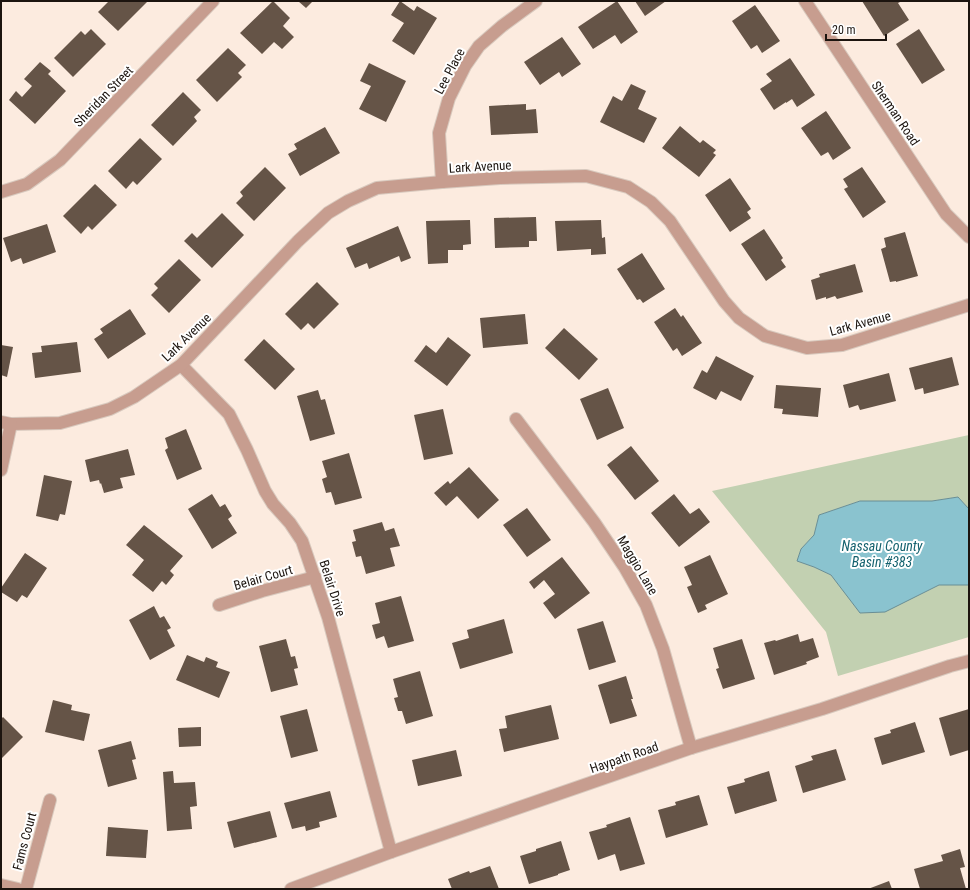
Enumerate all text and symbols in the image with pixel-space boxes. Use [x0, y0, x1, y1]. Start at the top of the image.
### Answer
scale bar [826, 16, 886, 42]
text: 20 m [832, 23, 856, 37]
street label: Lee Place [431, 46, 468, 97]
street label: Sheridan Street [71, 63, 136, 130]
street label: Sherman Road [869, 78, 923, 148]
street label: Lark Avenue [448, 157, 512, 176]
street label: Lark Avenue [828, 308, 892, 339]
street label: Lark Avenue [159, 310, 214, 365]
street label: Maggio Lane [614, 533, 661, 597]
water label: Nassau County Basin #383 [842, 538, 923, 570]
street label: Belair Drive [316, 558, 349, 618]
street label: Belair Court [232, 562, 294, 593]
street label: Haypath Road [588, 739, 660, 776]
street label: Fams Court [10, 810, 39, 872]

